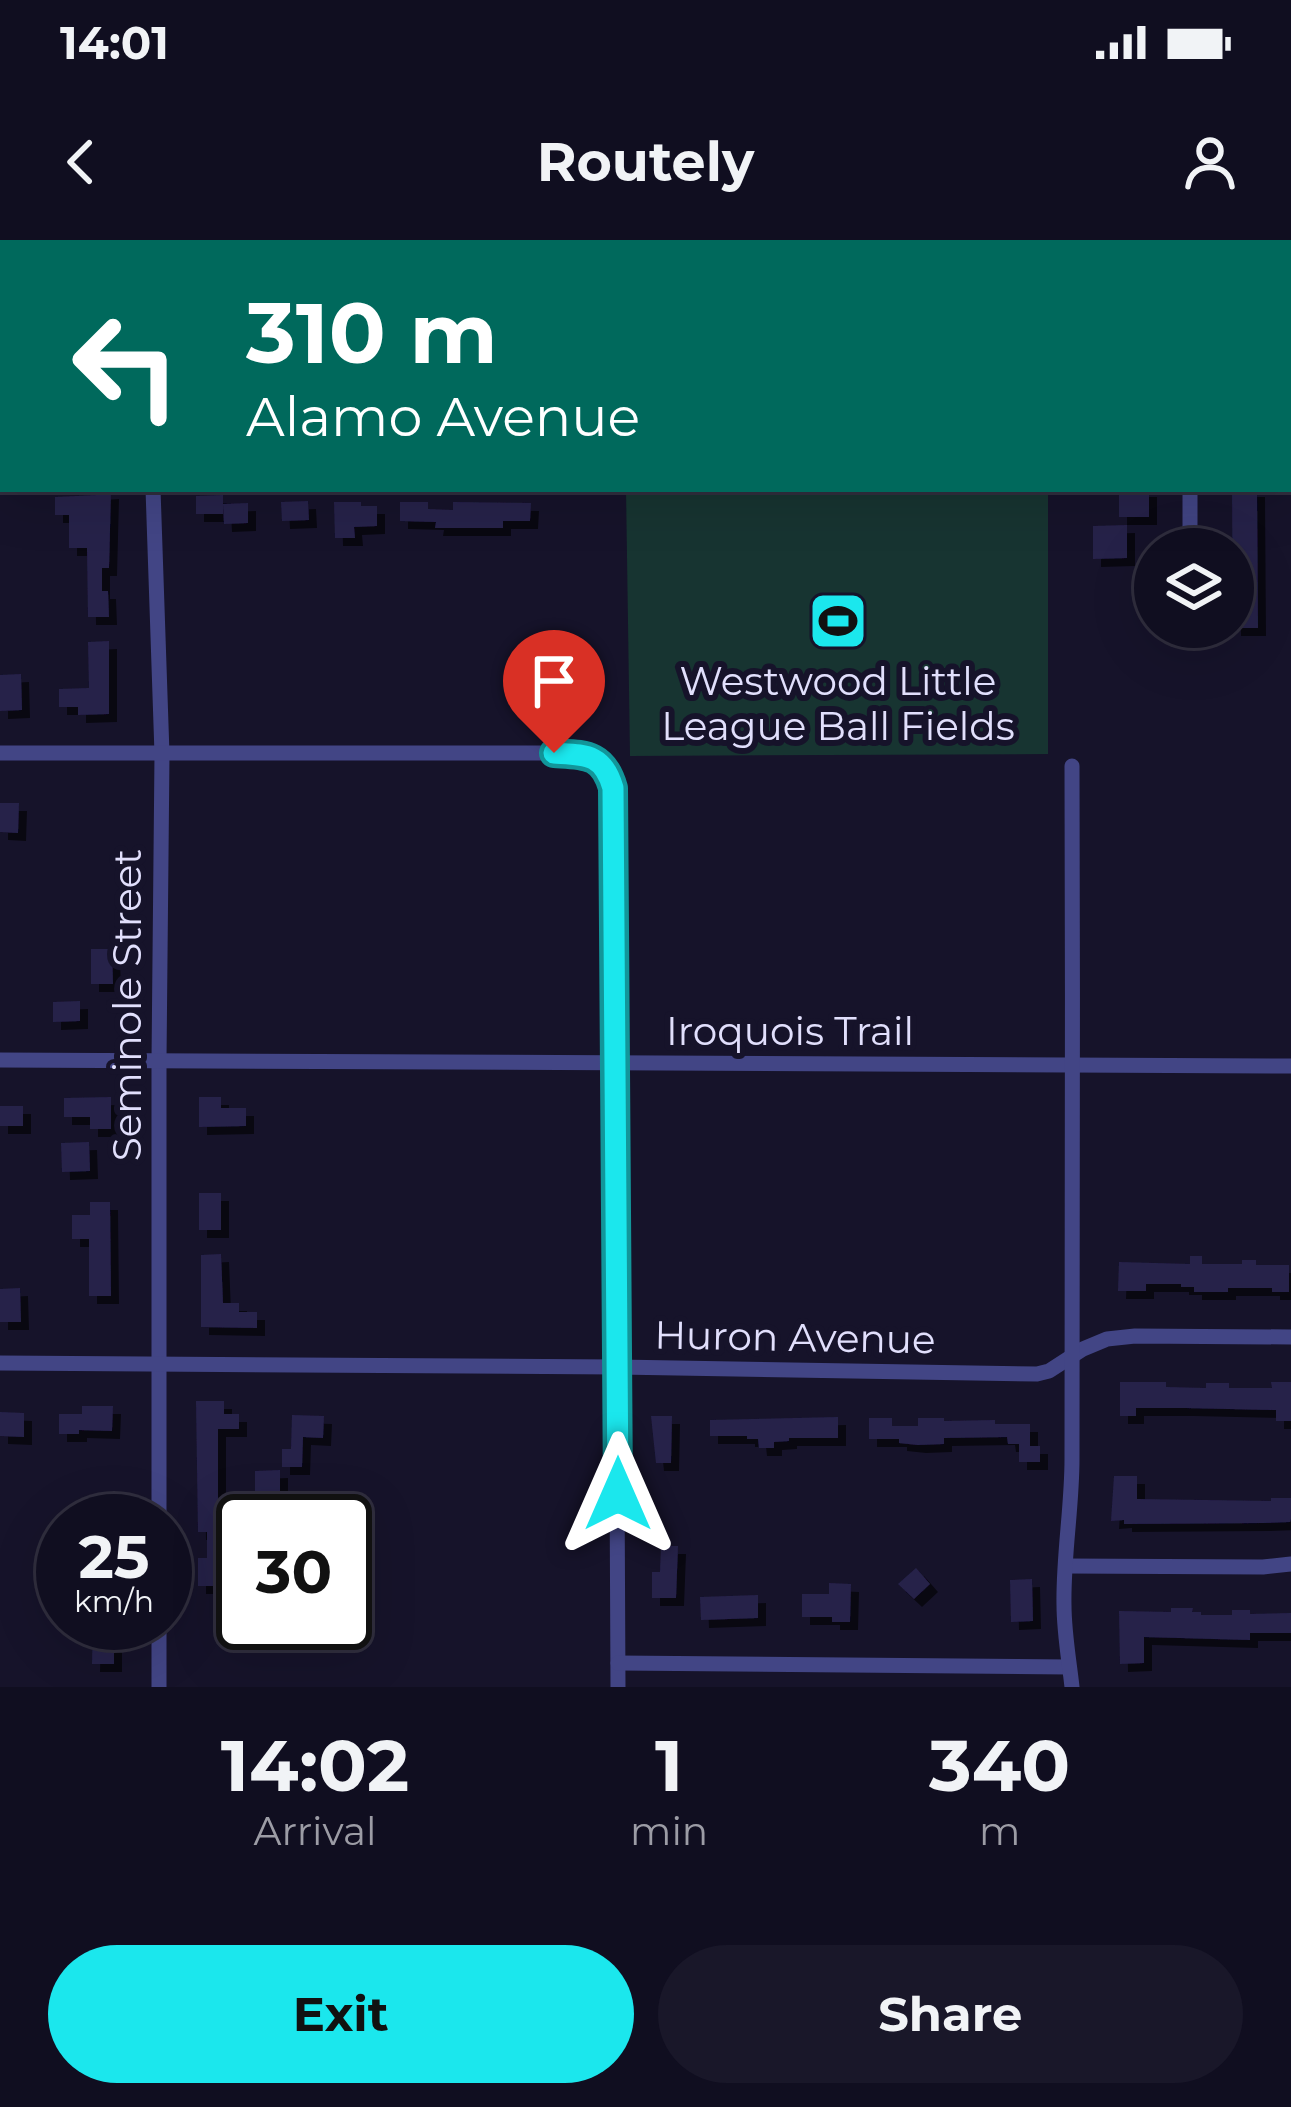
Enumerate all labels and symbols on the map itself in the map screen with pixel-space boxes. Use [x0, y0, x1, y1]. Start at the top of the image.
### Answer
sports icon: Westwood Little League Ball Fields [807, 590, 869, 652]
pin [503, 630, 605, 753]
place label: Westwood Little League Ball Fields [661, 657, 1015, 750]
street label: Seminole Street [103, 849, 151, 1161]
street label: Iroquois Trail [666, 1007, 914, 1055]
street label: Huron Avenue [654, 1311, 936, 1363]
position arrow [555, 1431, 681, 1557]
speed limit sign: 30 [216, 1494, 372, 1650]

